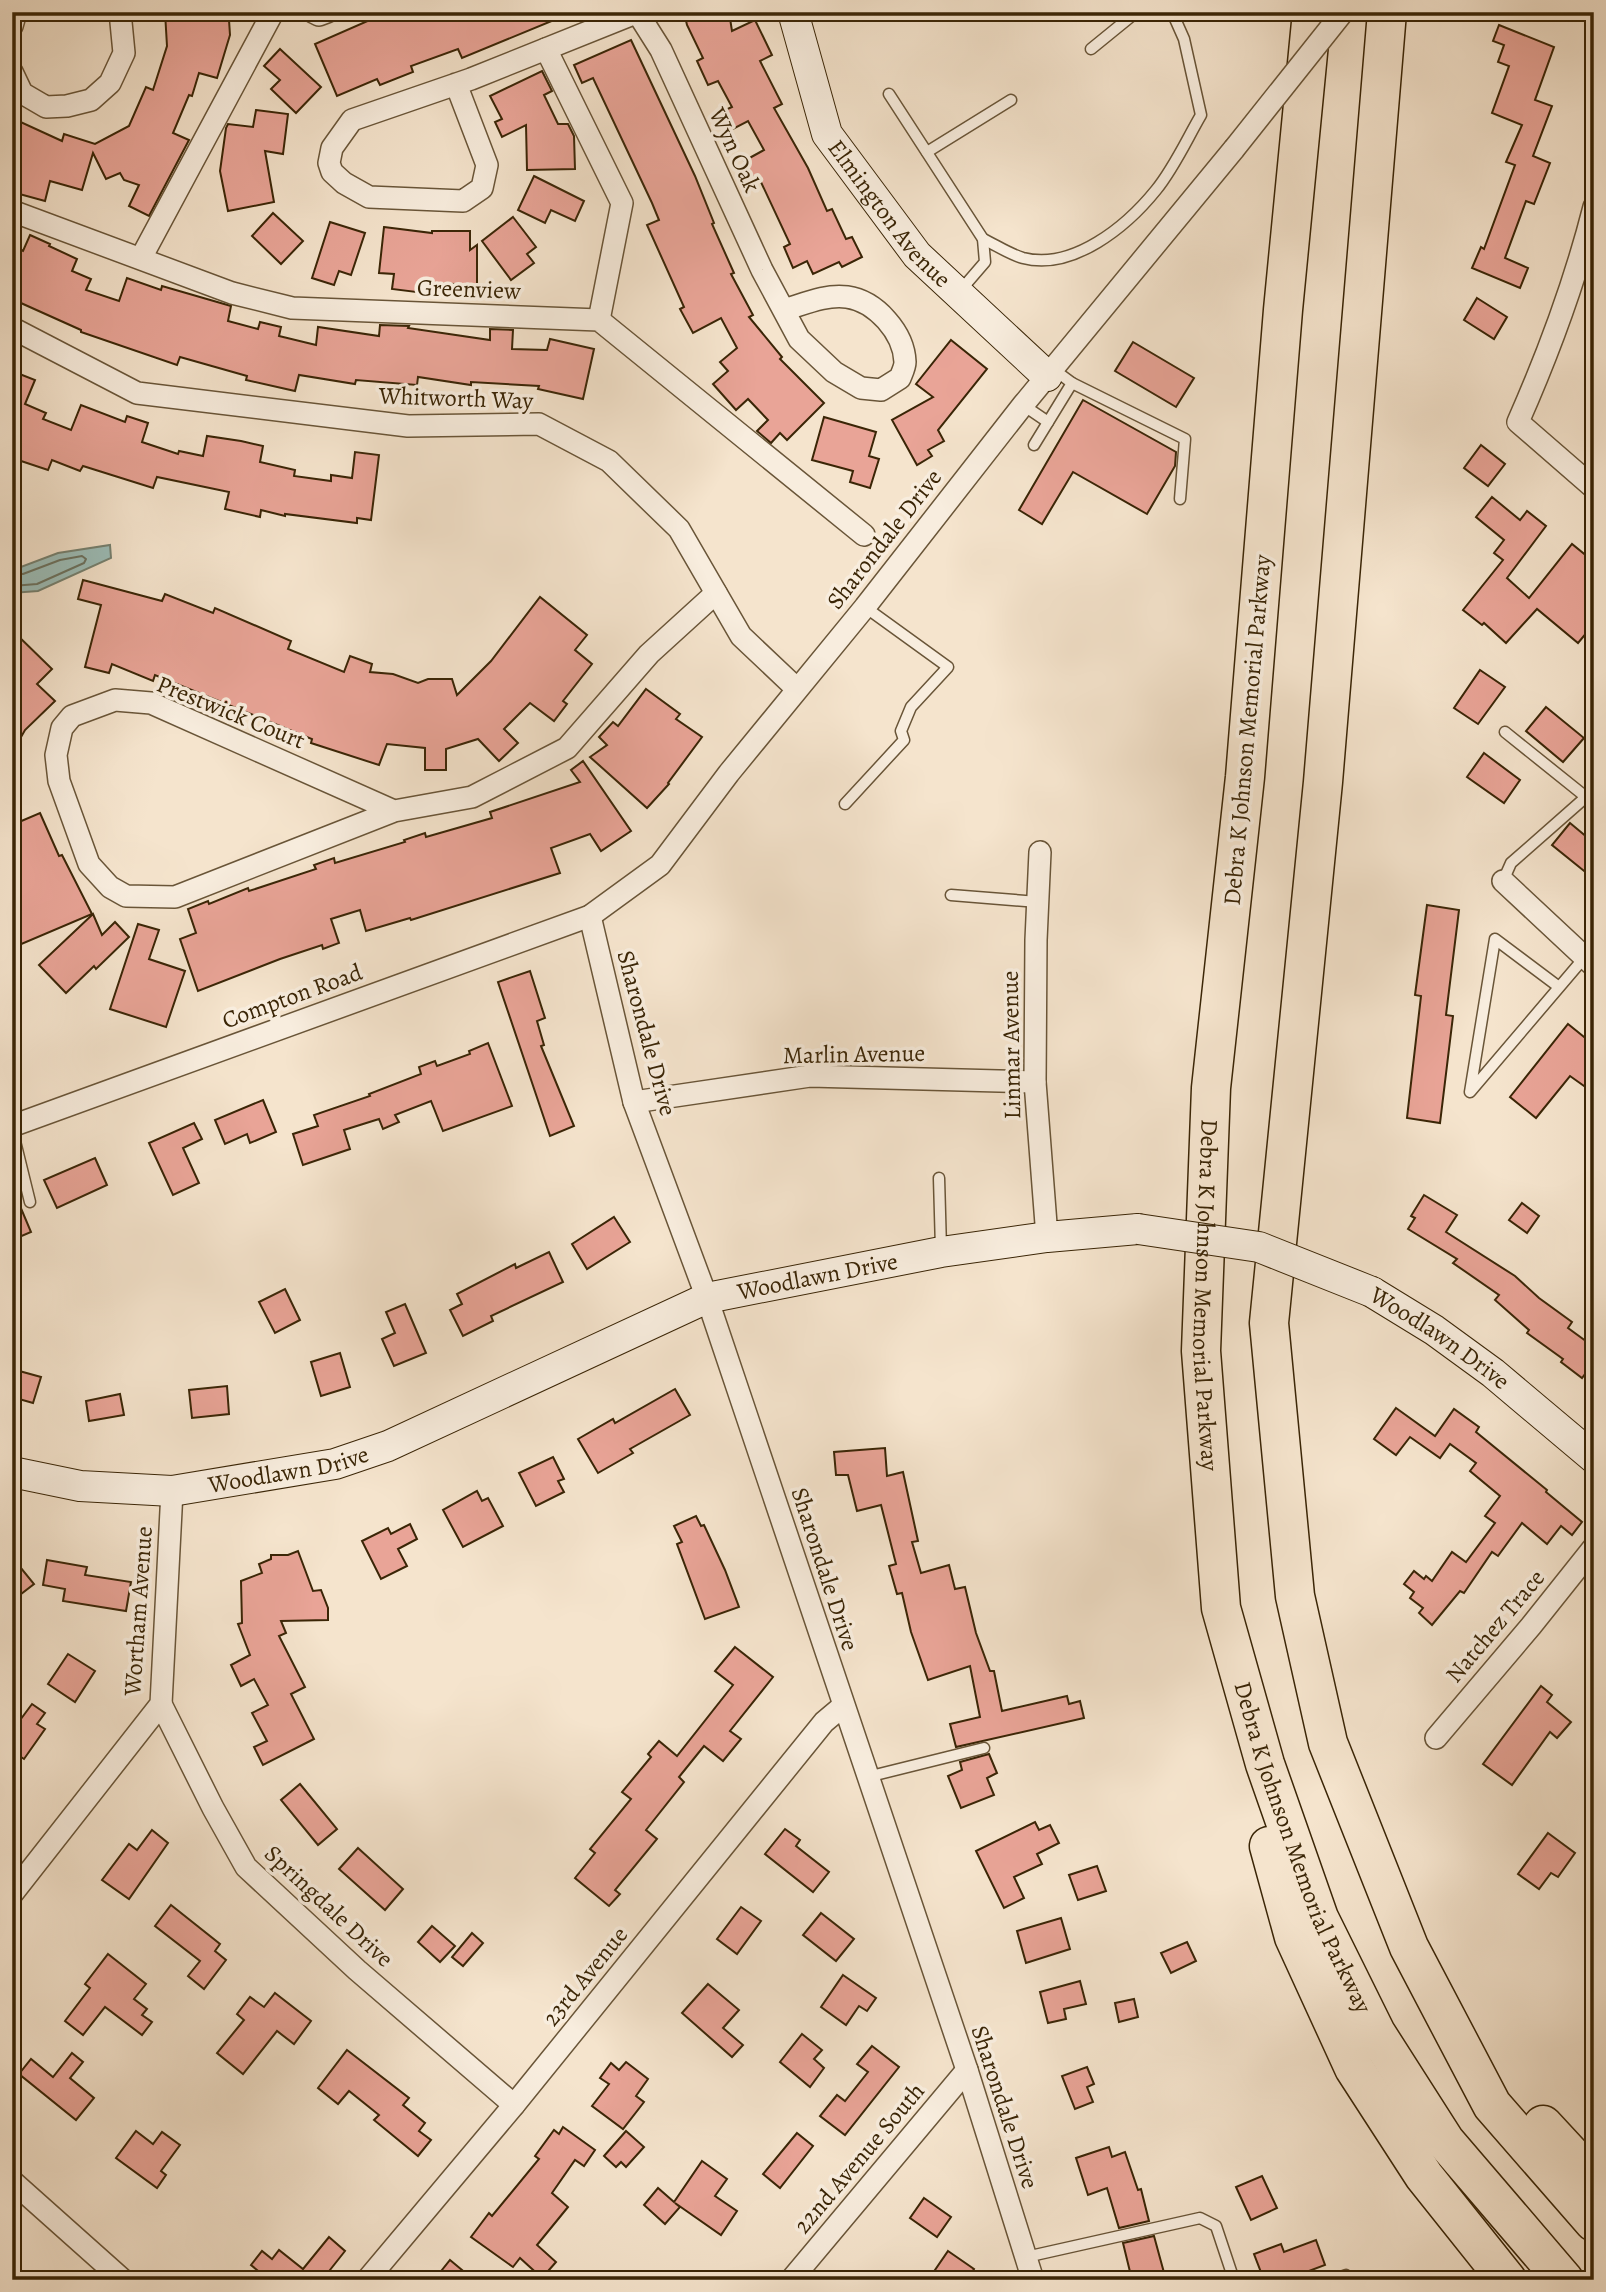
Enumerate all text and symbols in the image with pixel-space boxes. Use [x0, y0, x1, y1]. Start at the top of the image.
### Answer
street label: Wyn Oak [701, 102, 769, 198]
street label: Elmington Avenue [821, 133, 958, 295]
street label: Greenview [417, 271, 522, 307]
street label: Whitworth Way [377, 379, 534, 417]
street label: Sharondale Drive [819, 462, 949, 616]
street label: Debra K Johnson Memorial Parkway [1216, 553, 1278, 907]
street label: Prestwick Court [152, 668, 310, 756]
street label: Sharondale Drive [610, 947, 684, 1119]
street label: Compton Road [218, 956, 367, 1036]
street label: Linmar Avenue [994, 970, 1028, 1120]
street label: Marlin Avenue [782, 1037, 926, 1071]
street label: Debra K Johnson Memorial Parkway [1185, 1118, 1226, 1472]
street label: Woodlawn Drive [734, 1245, 900, 1308]
street label: Woodlawn Drive [1363, 1278, 1517, 1397]
street label: Woodlawn Drive [205, 1438, 373, 1501]
street label: Sharondale Drive [784, 1483, 866, 1655]
street label: Wortham Avenue [116, 1525, 160, 1698]
street label: Natchez Trace [1438, 1563, 1552, 1689]
street label: Debra K Johnson Memorial Parkway [1227, 1678, 1380, 2019]
street label: Springdale Drive [257, 1838, 401, 1974]
street label: 23rd Avenue [535, 1920, 635, 2032]
street label: Sharondale Drive [964, 2021, 1046, 2193]
street label: 22nd Avenue South [786, 2076, 932, 2240]

